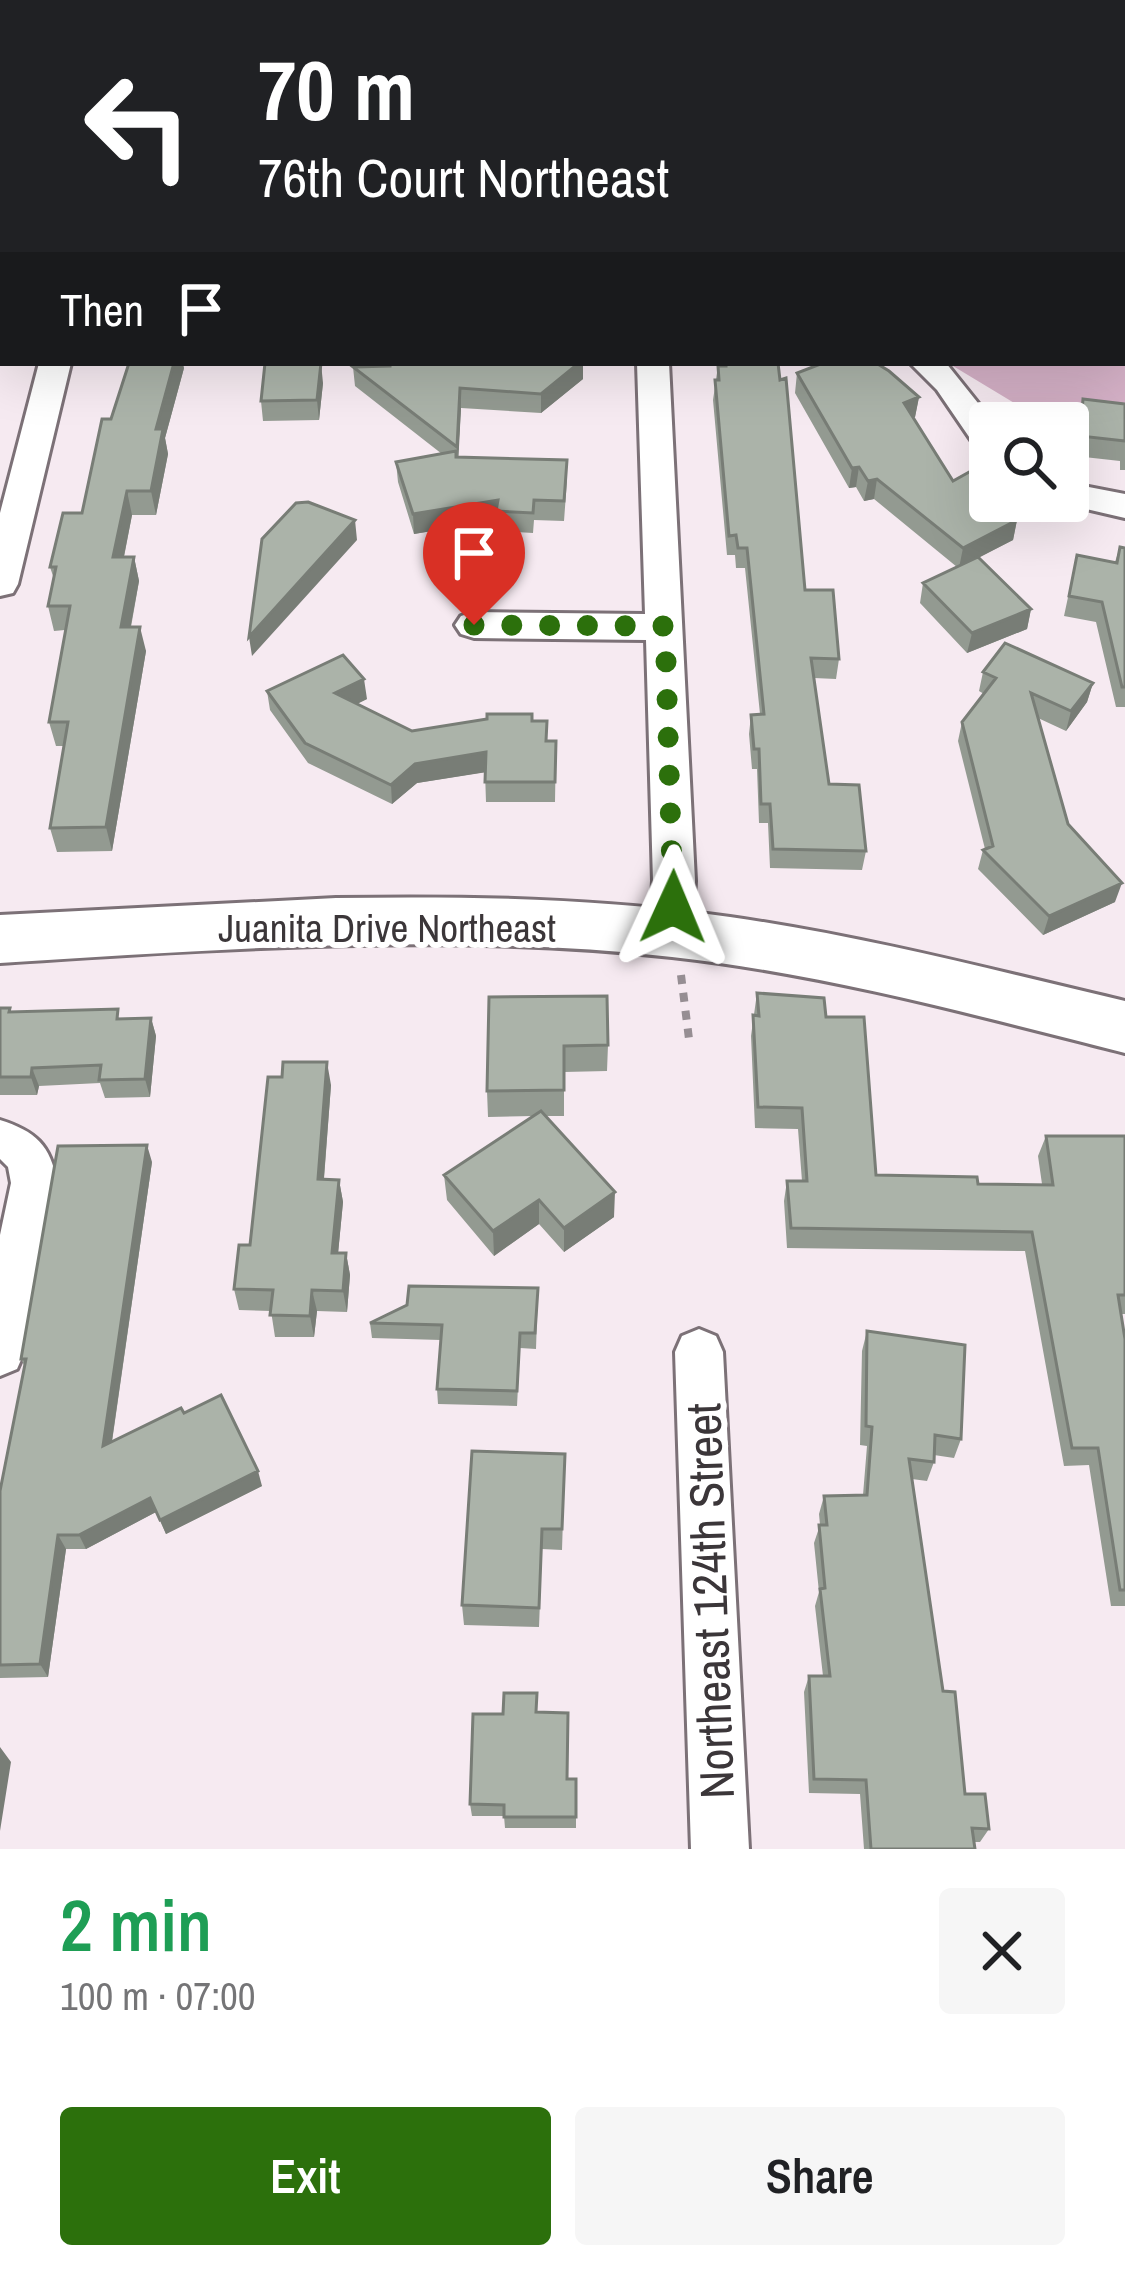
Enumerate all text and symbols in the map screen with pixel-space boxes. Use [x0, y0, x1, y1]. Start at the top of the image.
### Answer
text: 70 m [258, 33, 415, 146]
icon: left [60, 48, 216, 204]
text: 76th Court Northeast [258, 141, 669, 214]
icon: arrive [168, 276, 234, 342]
text: Then [60, 279, 144, 340]
map controls [969, 402, 1089, 522]
button: search [969, 402, 1089, 522]
pin [423, 502, 525, 625]
icon: arrive [441, 520, 507, 586]
position arrow [610, 844, 736, 970]
street label: Juanita Drive Northeast [218, 902, 556, 954]
street label: Northeast 124th Street [670, 1402, 749, 1800]
text: 2 min [60, 1876, 212, 1973]
button: close [939, 1888, 1065, 2014]
text: 100 m · 07:00 [60, 1970, 256, 2022]
button: Exit [60, 2107, 551, 2245]
button: Share [575, 2107, 1065, 2245]

